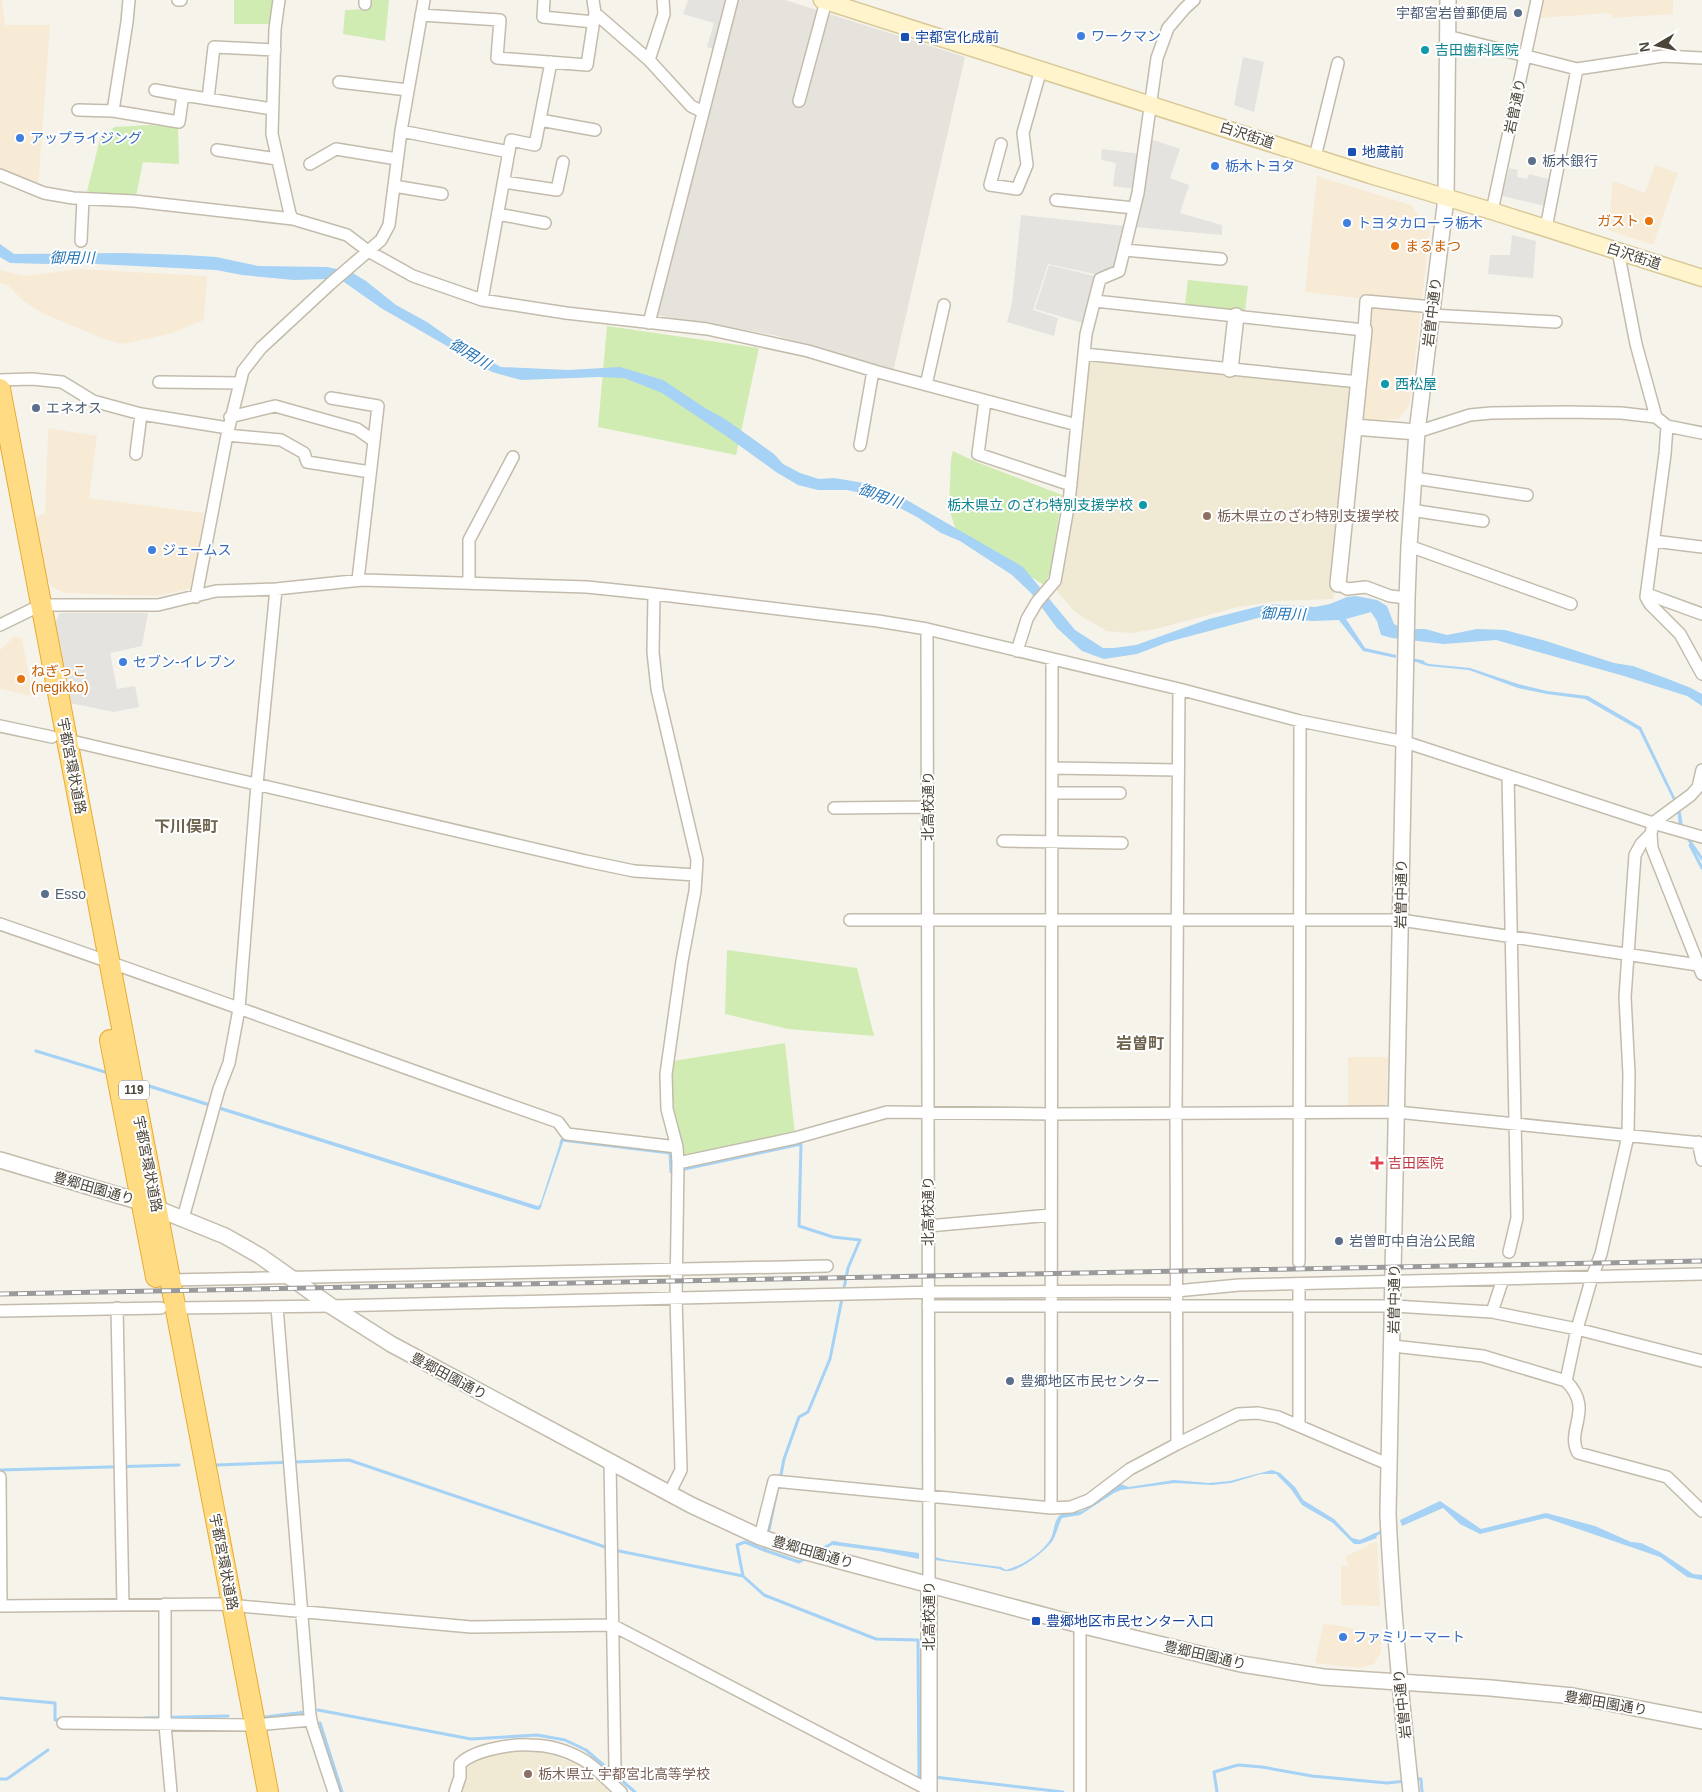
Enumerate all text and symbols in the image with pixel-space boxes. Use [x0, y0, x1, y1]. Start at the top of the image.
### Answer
place label: 宇都宮岩曽郵便局 [1396, 5, 1508, 21]
marker: 宇都宮岩曽郵便局 [1512, 7, 1524, 19]
north arrow [1632, 20, 1682, 70]
place label: ワークマン [1091, 28, 1161, 44]
place label: 宇都宮化成前 [915, 29, 999, 45]
marker: ワークマン [1075, 30, 1087, 42]
marker: 宇都宮化成前 [899, 31, 911, 43]
text: N [1635, 41, 1653, 53]
place label: 吉田歯科医院 [1435, 42, 1519, 58]
marker: 吉田歯科医院 [1419, 44, 1431, 56]
street label: 岩曽通り [1501, 77, 1529, 135]
street label: 白沢街道 [1218, 119, 1276, 151]
place label: アップライジング [30, 130, 142, 146]
marker: アップライジング [14, 132, 26, 144]
place label: 地蔵前 [1362, 144, 1404, 160]
marker: 地蔵前 [1346, 146, 1358, 158]
place label: 栃木銀行 [1542, 153, 1598, 169]
marker: 栃木銀行 [1526, 155, 1538, 167]
place label: 栃木トヨタ [1225, 158, 1295, 174]
marker: 栃木トヨタ [1209, 160, 1221, 172]
place label: ガスト [1597, 213, 1639, 229]
place label: トヨタカローラ栃木 [1357, 215, 1483, 231]
marker: ガスト [1643, 215, 1655, 227]
marker: トヨタカローラ栃木 [1341, 217, 1353, 229]
place label: まるまつ [1405, 238, 1461, 254]
marker: まるまつ [1389, 240, 1401, 252]
street label: 白沢街道 [1605, 240, 1663, 272]
water label: 御用川 [49, 249, 96, 266]
street label: 岩曽中通り [1420, 276, 1444, 348]
water label: 御用川 [447, 335, 496, 373]
place label: 西松屋 [1395, 376, 1437, 392]
marker: 西松屋 [1379, 378, 1391, 390]
place label: エネオス [46, 400, 102, 416]
marker: エネオス [30, 402, 42, 414]
water label: 御用川 [856, 480, 906, 512]
place label: 栃木県立 のざわ特別支援学校 [947, 497, 1133, 513]
marker: 栃木県立 のざわ特別支援学校 [1137, 499, 1149, 511]
place label: 栃木県立のざわ特別支援学校 [1217, 508, 1399, 524]
marker: 栃木県立のざわ特別支援学校 [1201, 510, 1213, 522]
place label: ジェームス [162, 542, 232, 558]
marker: ジェームス [146, 544, 158, 556]
water label: 御用川 [1260, 604, 1308, 623]
place label: セブン-イレブン [133, 654, 236, 670]
marker: セブン-イレブン [117, 656, 129, 668]
place label: ねぎっこ (negikko) [31, 663, 89, 695]
marker: ねぎっこ (negikko) [15, 673, 27, 685]
street label: 宇都宮環状道路 [55, 716, 89, 816]
street label: 北高校通り [920, 771, 936, 841]
district label: 下川俣町 [154, 818, 218, 835]
street label: 岩曽中通り [1392, 859, 1410, 929]
place label: Esso [55, 886, 86, 902]
marker: Esso [39, 888, 51, 900]
district label: 岩曽町 [1116, 1035, 1164, 1052]
road number: 119 [119, 1080, 149, 1100]
street label: 宇都宮環状道路 [131, 1114, 165, 1214]
place label: 吉田医院 [1388, 1155, 1444, 1171]
marker: 吉田医院 [1370, 1156, 1384, 1170]
street label: 豊郷田園通り [51, 1169, 137, 1207]
street label: 北高校通り [920, 1176, 936, 1246]
place label: 岩曽町中自治公民館 [1349, 1233, 1475, 1249]
marker: 岩曽町中自治公民館 [1333, 1235, 1345, 1247]
street label: 岩曽中通り [1385, 1264, 1403, 1334]
street label: 豊郷田園通り [408, 1349, 490, 1403]
place label: 豊郷地区市民センター [1020, 1373, 1160, 1389]
marker: 豊郷地区市民センター [1004, 1375, 1016, 1387]
street label: 宇都宮環状道路 [207, 1512, 241, 1612]
street label: 豊郷田園通り [770, 1533, 856, 1571]
street label: 北高校通り [921, 1581, 937, 1651]
place label: 豊郷地区市民センター入口 [1046, 1613, 1214, 1629]
marker: 豊郷地区市民センター入口 [1030, 1615, 1042, 1627]
place label: ファミリーマート [1353, 1629, 1465, 1645]
marker: ファミリーマート [1337, 1631, 1349, 1643]
street label: 豊郷田園通り [1162, 1638, 1248, 1672]
street label: 岩曽中通り [1390, 1668, 1414, 1740]
street label: 豊郷田園通り [1563, 1688, 1649, 1718]
place label: 栃木県立 宇都宮北高等学校 [538, 1766, 710, 1782]
marker: 栃木県立 宇都宮北高等学校 [522, 1768, 534, 1780]

